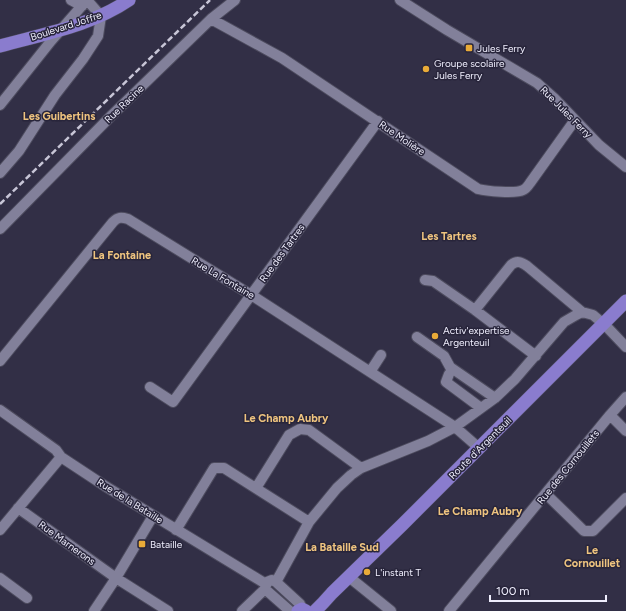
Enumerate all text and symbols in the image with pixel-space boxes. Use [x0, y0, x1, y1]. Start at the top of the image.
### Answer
street label: Boulevard Joffre [29, 8, 104, 44]
place label: Jules Ferry [477, 42, 526, 55]
marker: Jules Ferry [464, 43, 474, 53]
place label: Groupe scolaire Jules Ferry [434, 57, 505, 82]
marker: Groupe scolaire Jules Ferry [421, 64, 431, 74]
street label: Rue Racine [102, 82, 147, 126]
street label: Rue Jules Ferry [537, 83, 595, 141]
district label: Les Guibertins [23, 110, 95, 123]
street label: Rue Molière [376, 118, 428, 158]
street label: Rue des Tartres [256, 221, 308, 285]
district label: Les Tartres [421, 230, 477, 243]
district label: La Fontaine [93, 249, 151, 262]
street label: Rue La Fontaine [189, 254, 257, 302]
place label: Activ'expertise Argenteuil [443, 324, 510, 349]
marker: Activ'expertise Argenteuil [430, 331, 440, 341]
district label: Le Champ Aubry [244, 412, 329, 425]
street label: Route d'Argenteuil [446, 414, 514, 482]
street label: Rue des Cornouillets [534, 427, 602, 507]
street label: Rue de la Bataille [95, 475, 166, 527]
district label: Le Champ Aubry [438, 505, 523, 518]
street label: Rue Marnerons [36, 518, 98, 568]
place label: Bataille [150, 538, 183, 551]
marker: Bataille [137, 539, 147, 549]
district label: La Bataille Sud [305, 541, 379, 554]
district label: Le Cornouillet [564, 544, 621, 570]
place label: L'instant T [375, 566, 421, 579]
marker: L'instant T [362, 567, 372, 577]
scale bar [490, 577, 606, 603]
text: 100 m [496, 584, 530, 598]

